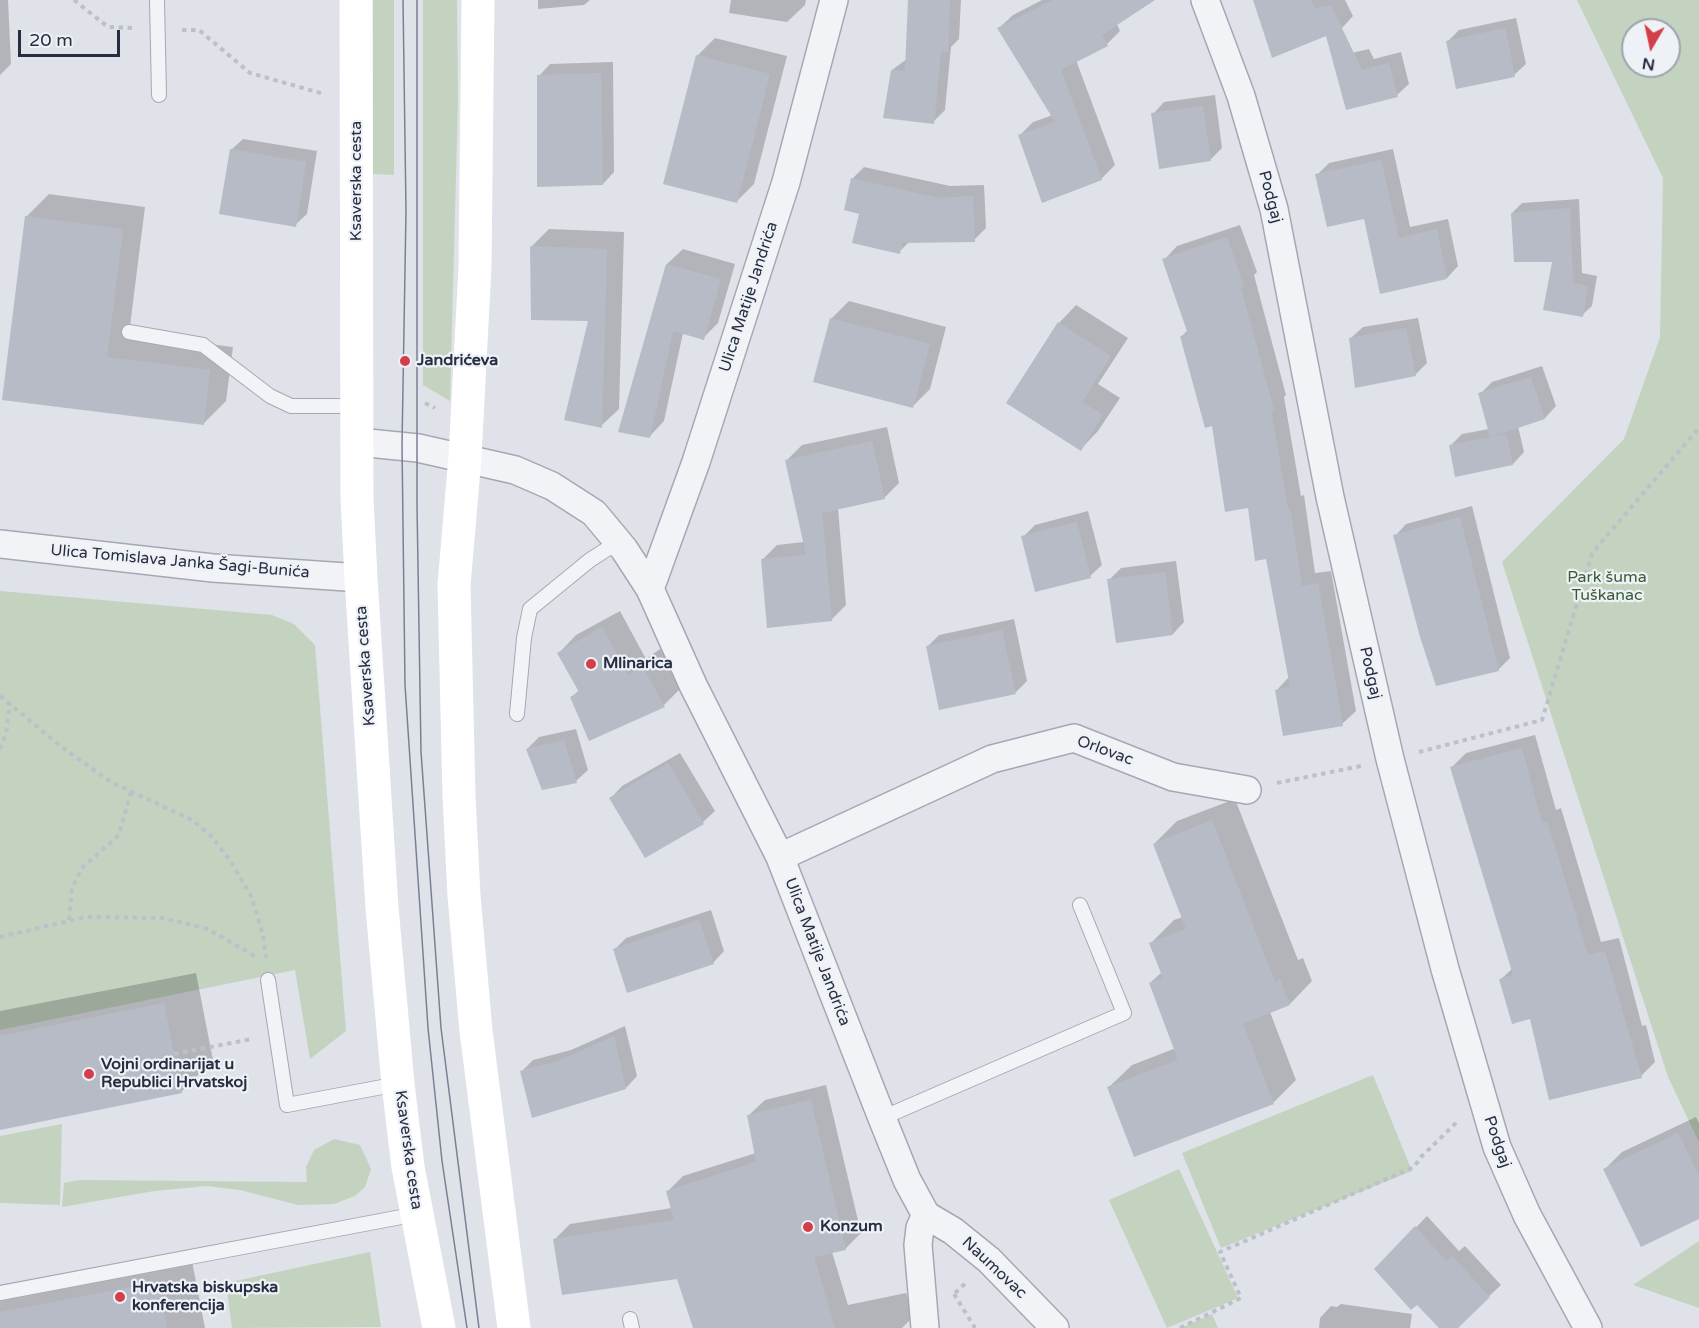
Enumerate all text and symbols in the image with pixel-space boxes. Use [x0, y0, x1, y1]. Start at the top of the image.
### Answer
scale bar [21, 18, 123, 56]
north arrow [1621, 18, 1681, 78]
text: 20 m [29, 29, 73, 51]
text: N [1641, 53, 1656, 75]
street label: Ksaverska cesta [347, 121, 367, 241]
street label: Podgaj [1254, 169, 1286, 225]
street label: Ulica Matije Jandrića [716, 219, 782, 375]
place label: Jandrićeva [417, 351, 498, 371]
marker: Jandrićeva [398, 354, 412, 368]
street label: Ulica Tomislava Janka Šagi-Bunića [50, 541, 310, 583]
park label: Park šuma Tuškanac [1567, 568, 1647, 606]
street label: Ksaverska cesta [352, 605, 380, 727]
street label: Podgaj [1355, 645, 1385, 701]
place label: Mlinarica [603, 654, 673, 674]
marker: Mlinarica [584, 657, 598, 671]
street label: Orlovac [1074, 732, 1136, 770]
street label: Ulica Matije Jandrića [780, 875, 854, 1029]
place label: Vojni ordinarijat u Republici Hrvatskoj [101, 1055, 247, 1093]
marker: Vojni ordinarijat u Republici Hrvatskoj [82, 1067, 96, 1081]
street label: Ksaverska cesta [390, 1089, 426, 1211]
street label: Podgaj [1479, 1114, 1515, 1170]
place label: Konzum [820, 1217, 883, 1237]
marker: Konzum [801, 1220, 815, 1234]
street label: Naumovac [958, 1233, 1030, 1303]
place label: Hrvatska biskupska konferencija [132, 1278, 278, 1316]
marker: Hrvatska biskupska konferencija [113, 1290, 127, 1304]

